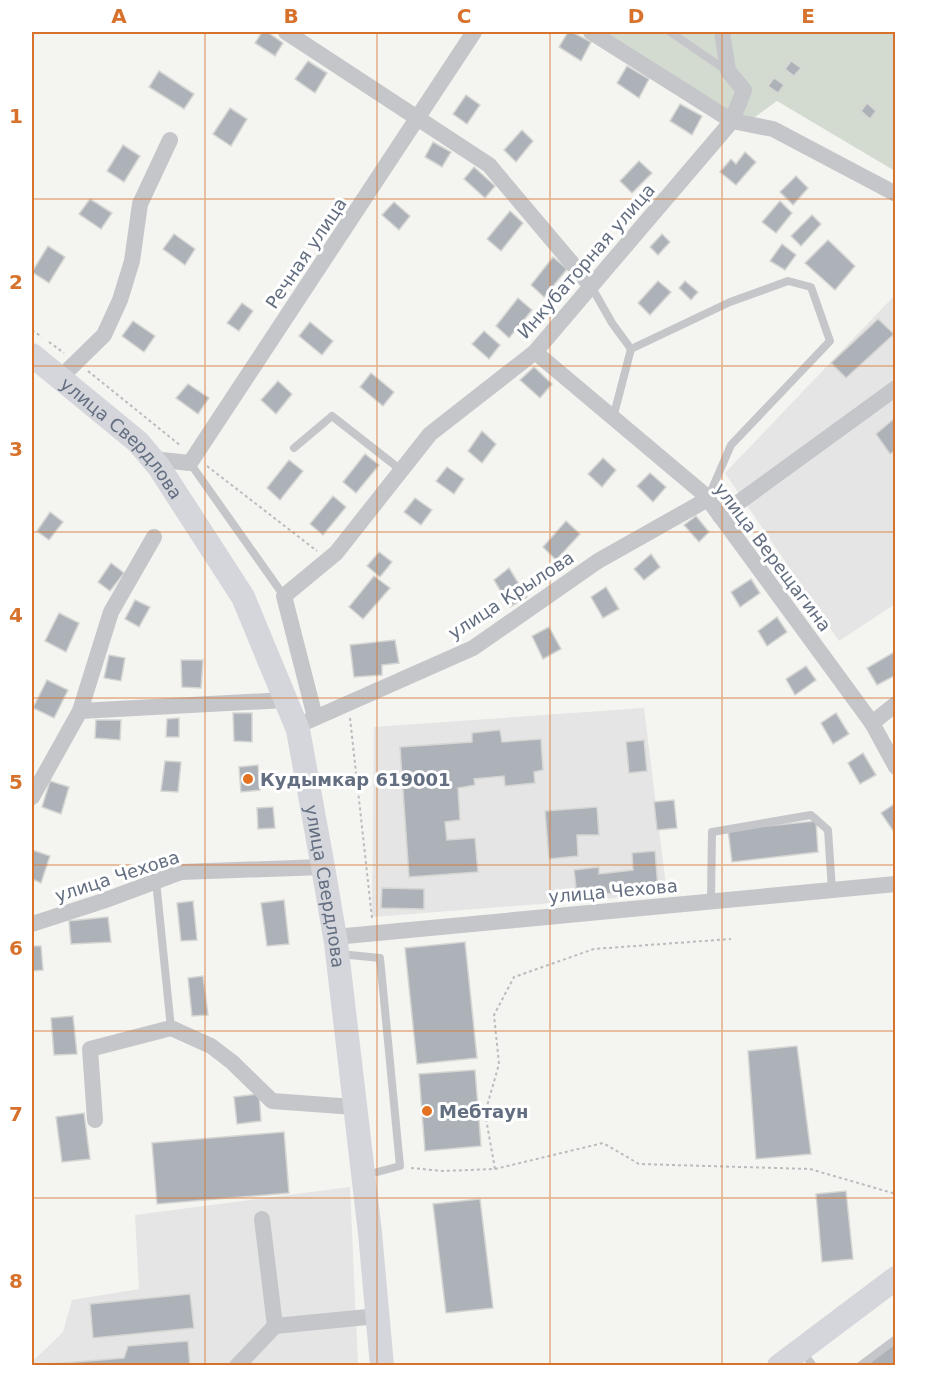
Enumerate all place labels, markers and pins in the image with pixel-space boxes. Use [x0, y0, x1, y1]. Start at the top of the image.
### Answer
place label: Кудымкар 619001 [260, 769, 451, 790]
marker: Кудымкар 619001 [241, 772, 255, 786]
place label: Мебтаун [439, 1101, 528, 1122]
marker: Мебтаун [420, 1104, 434, 1118]

